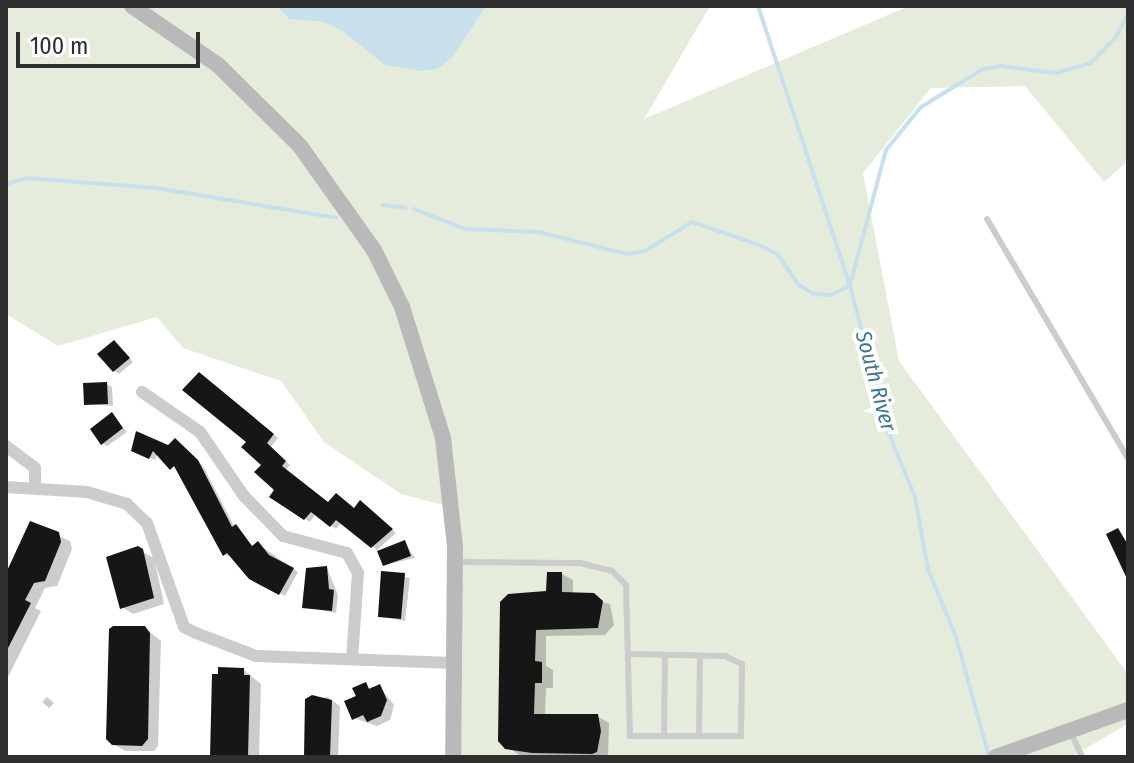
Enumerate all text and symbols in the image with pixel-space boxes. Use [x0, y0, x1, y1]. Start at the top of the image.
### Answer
scale bar [20, 16, 204, 66]
text: 100 m [30, 32, 88, 60]
water label: South River [850, 328, 902, 434]

